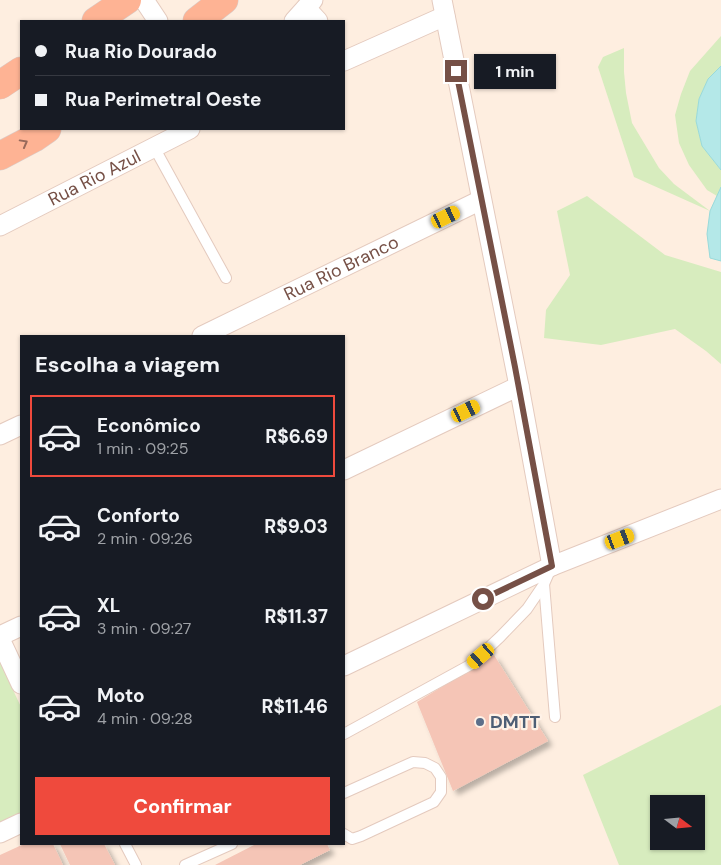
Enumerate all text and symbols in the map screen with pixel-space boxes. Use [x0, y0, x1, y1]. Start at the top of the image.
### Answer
text: Rua Rio Dourado [65, 39, 217, 64]
callout: 1 min [474, 54, 556, 88]
route end [445, 60, 467, 82]
text: 1 min [496, 61, 534, 82]
text: Rua Perimetral Oeste [65, 87, 261, 112]
one-way arrow [19, 139, 28, 149]
street label: Rua Rio Azul [44, 144, 145, 211]
car [429, 204, 462, 230]
street label: Rua Rio Branco [280, 230, 403, 306]
text: Escolha a viagem [35, 350, 220, 379]
car [449, 398, 482, 424]
text: Econômico [97, 413, 201, 438]
icon: car [37, 414, 82, 459]
text: R$6.69 [265, 424, 328, 449]
text: 1 min · 09:25 [97, 438, 188, 459]
text: Conforto [97, 503, 180, 528]
icon: car [37, 504, 82, 549]
text: R$9.03 [264, 514, 328, 539]
car [603, 527, 636, 551]
text: 2 min · 09:26 [97, 528, 193, 549]
route start [472, 588, 494, 610]
text: XL [97, 593, 120, 618]
icon: car [37, 594, 82, 639]
text: R$11.37 [264, 604, 328, 629]
text: 3 min · 09:27 [97, 618, 191, 639]
car [464, 640, 497, 672]
text: Moto [97, 683, 145, 708]
icon: car [37, 684, 82, 729]
text: R$11.46 [262, 694, 328, 719]
text: 4 min · 09:28 [97, 708, 193, 729]
place label: DMTT [490, 710, 540, 734]
marker: DMTT [474, 716, 486, 728]
button: Confirmar [35, 777, 330, 835]
north arrow [650, 795, 705, 850]
map controls [650, 795, 705, 850]

